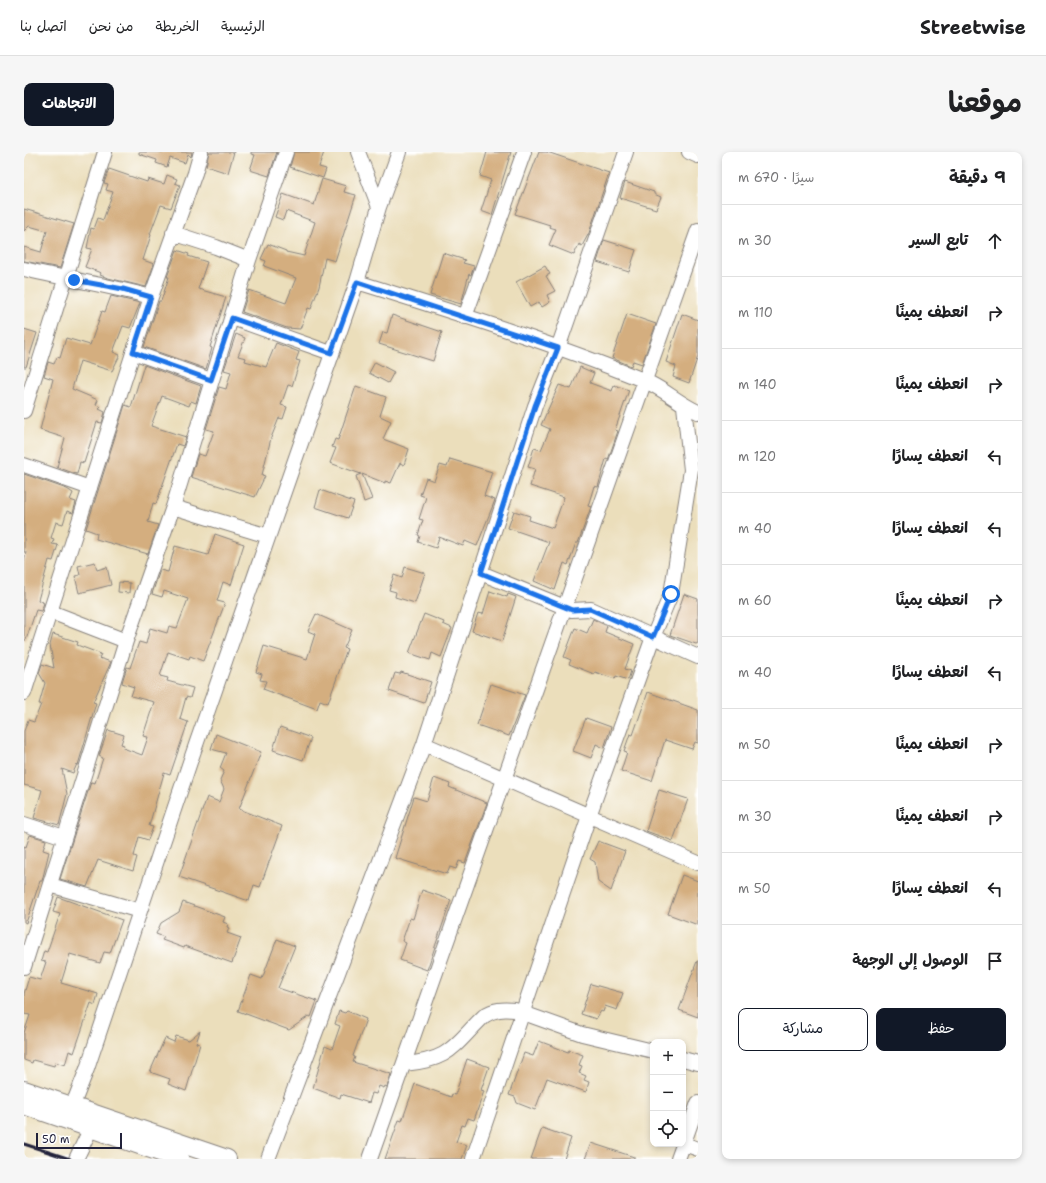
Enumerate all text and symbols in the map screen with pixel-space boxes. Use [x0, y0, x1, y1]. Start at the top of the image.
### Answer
text: Streetwise [920, 15, 1026, 40]
text: اتصل بنا [20, 17, 67, 35]
text: من نحن [89, 17, 133, 35]
text: الخريطة [155, 17, 199, 35]
text: الرئيسية [221, 17, 265, 35]
button: الاتجاهات [24, 83, 114, 126]
text: موقعنا [948, 83, 1022, 121]
text: 9 دقيقة [949, 166, 1006, 188]
text: سيرًا · 670 m [738, 169, 814, 186]
text: تابع السير [909, 230, 968, 250]
icon: ahead [984, 230, 1006, 252]
text: 30 m [738, 232, 772, 249]
route end [65, 271, 83, 289]
text: انعطف يمينًا [896, 302, 968, 322]
icon: right [984, 302, 1006, 324]
text: 110 m [738, 304, 773, 321]
text: انعطف يمينًا [896, 374, 968, 394]
icon: right [984, 374, 1006, 396]
text: 140 m [738, 376, 777, 393]
text: انعطف يسارًا [892, 446, 968, 466]
icon: left [984, 446, 1006, 468]
text: 120 m [738, 448, 776, 465]
text: انعطف يسارًا [892, 518, 968, 538]
icon: left [984, 518, 1006, 540]
text: 40 m [738, 520, 772, 537]
route start [662, 585, 680, 603]
text: انعطف يمينًا [896, 590, 968, 610]
icon: right [984, 590, 1006, 612]
text: 60 m [738, 592, 772, 609]
text: انعطف يسارًا [892, 662, 968, 682]
icon: left [984, 662, 1006, 684]
text: 40 m [738, 664, 772, 681]
text: انعطف يمينًا [896, 734, 968, 754]
icon: right [984, 734, 1006, 756]
text: 50 m [738, 736, 771, 753]
text: انعطف يمينًا [896, 806, 968, 826]
icon: right [984, 806, 1006, 828]
text: 30 m [738, 808, 772, 825]
text: انعطف يسارًا [892, 878, 968, 898]
icon: left [984, 878, 1006, 900]
text: 50 m [738, 880, 771, 897]
text: الوصول إلى الوجهة [852, 950, 968, 970]
icon: arrive [984, 950, 1006, 972]
button: مشاركة [738, 1008, 868, 1051]
button: حفظ [876, 1008, 1006, 1051]
map controls [650, 1039, 686, 1147]
button: + [650, 1039, 686, 1075]
button: − [650, 1075, 686, 1111]
button: locate [650, 1111, 686, 1147]
scale bar [36, 1131, 122, 1150]
text: 50 m [42, 1132, 70, 1147]

